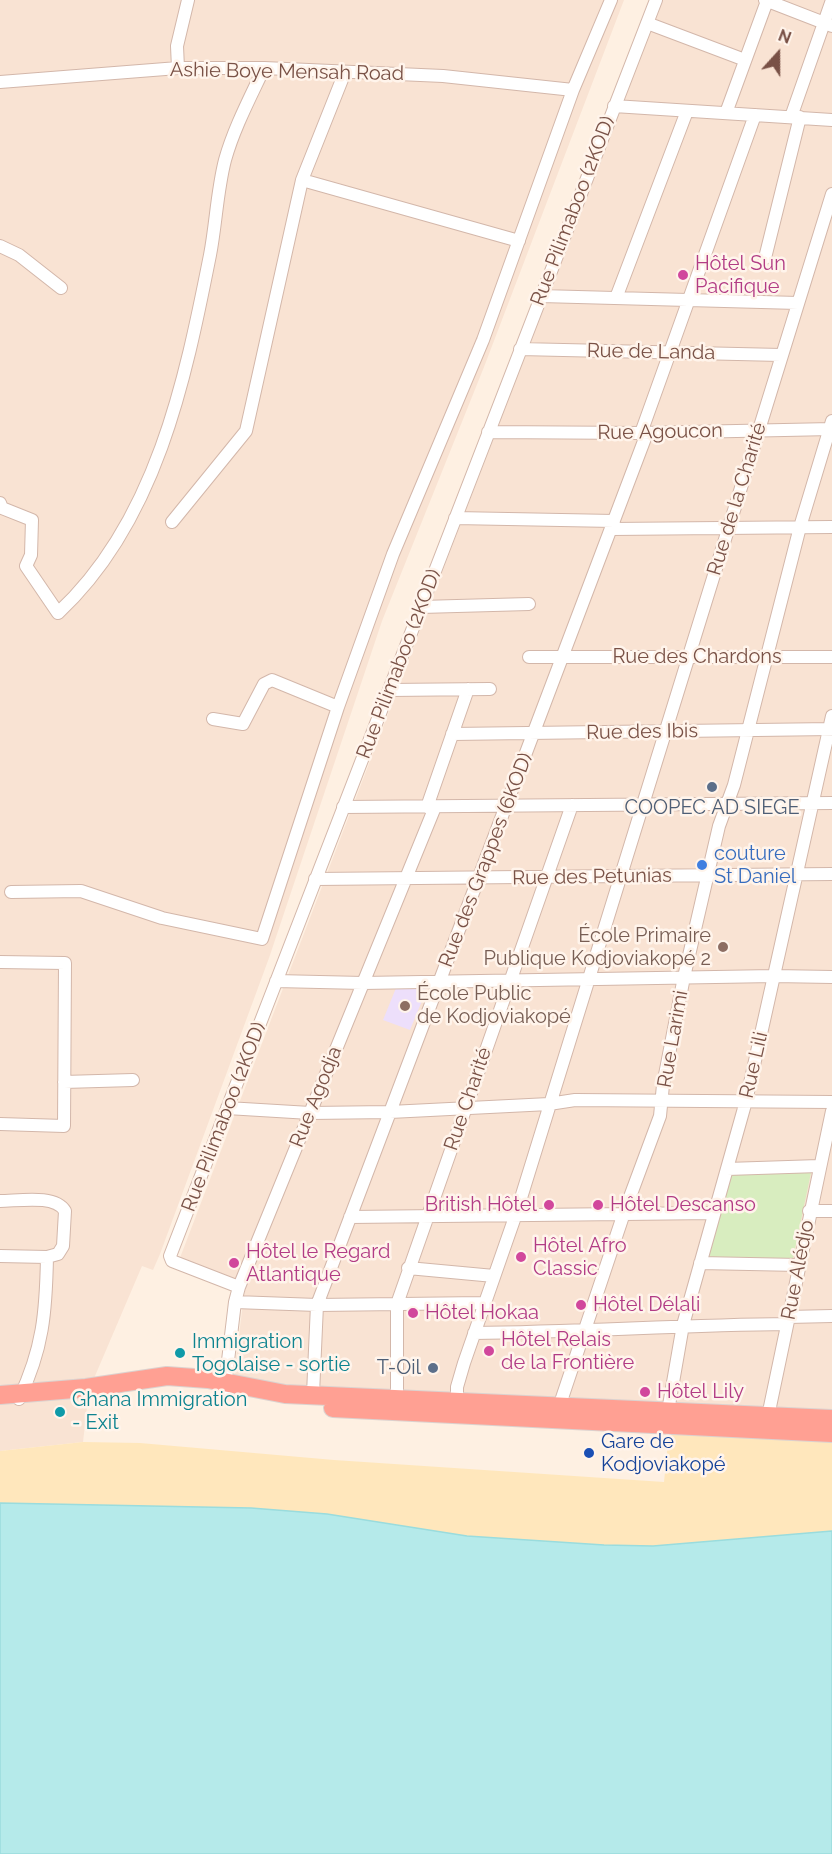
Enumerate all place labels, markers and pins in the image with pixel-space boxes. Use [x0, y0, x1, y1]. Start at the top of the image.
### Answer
place label: Hôtel Sun Pacifique [695, 252, 786, 299]
marker: Hôtel Sun Pacifique [676, 268, 690, 282]
marker: COOPEC AD SIEGE [705, 780, 719, 794]
place label: COOPEC AD SIEGE [624, 796, 800, 820]
place label: couture St Daniel [714, 842, 796, 889]
marker: couture St Daniel [695, 858, 709, 872]
place label: École Primaire Publique Kodjoviakopé 2 [483, 924, 711, 971]
marker: École Primaire Publique Kodjoviakopé 2 [716, 940, 730, 954]
place label: École Public de Kodjoviakopé [417, 982, 571, 1029]
marker: École Public de Kodjoviakopé [398, 999, 412, 1013]
place label: British Hôtel [425, 1193, 537, 1217]
place label: Hôtel Descanso [610, 1193, 756, 1217]
marker: British Hôtel [542, 1198, 556, 1212]
marker: Hôtel Descanso [591, 1198, 605, 1212]
place label: Hôtel Afro Classic [533, 1234, 627, 1281]
place label: Hôtel le Regard Atlantique [246, 1240, 390, 1287]
marker: Hôtel Afro Classic [514, 1250, 528, 1264]
marker: Hôtel le Regard Atlantique [227, 1256, 241, 1270]
place label: Hôtel Délali [593, 1293, 700, 1317]
marker: Hôtel Délali [574, 1298, 588, 1312]
place label: Hôtel Hokaa [425, 1301, 539, 1325]
marker: Hôtel Hokaa [406, 1306, 420, 1320]
place label: Hôtel Relais de la Frontière [501, 1328, 634, 1375]
place label: Immigration Togolaise - sortie [192, 1330, 350, 1377]
marker: Hôtel Relais de la Frontière [482, 1344, 496, 1358]
marker: Immigration Togolaise - sortie [173, 1346, 187, 1360]
place label: T-Oil [377, 1356, 421, 1380]
marker: T-Oil [426, 1361, 440, 1375]
place label: Hôtel Lily [657, 1380, 744, 1404]
marker: Hôtel Lily [638, 1385, 652, 1399]
place label: Ghana Immigration - Exit [72, 1388, 247, 1435]
marker: Ghana Immigration - Exit [53, 1405, 67, 1419]
place label: Gare de Kodjoviakopé [601, 1430, 726, 1477]
marker: Gare de Kodjoviakopé [582, 1446, 596, 1460]

